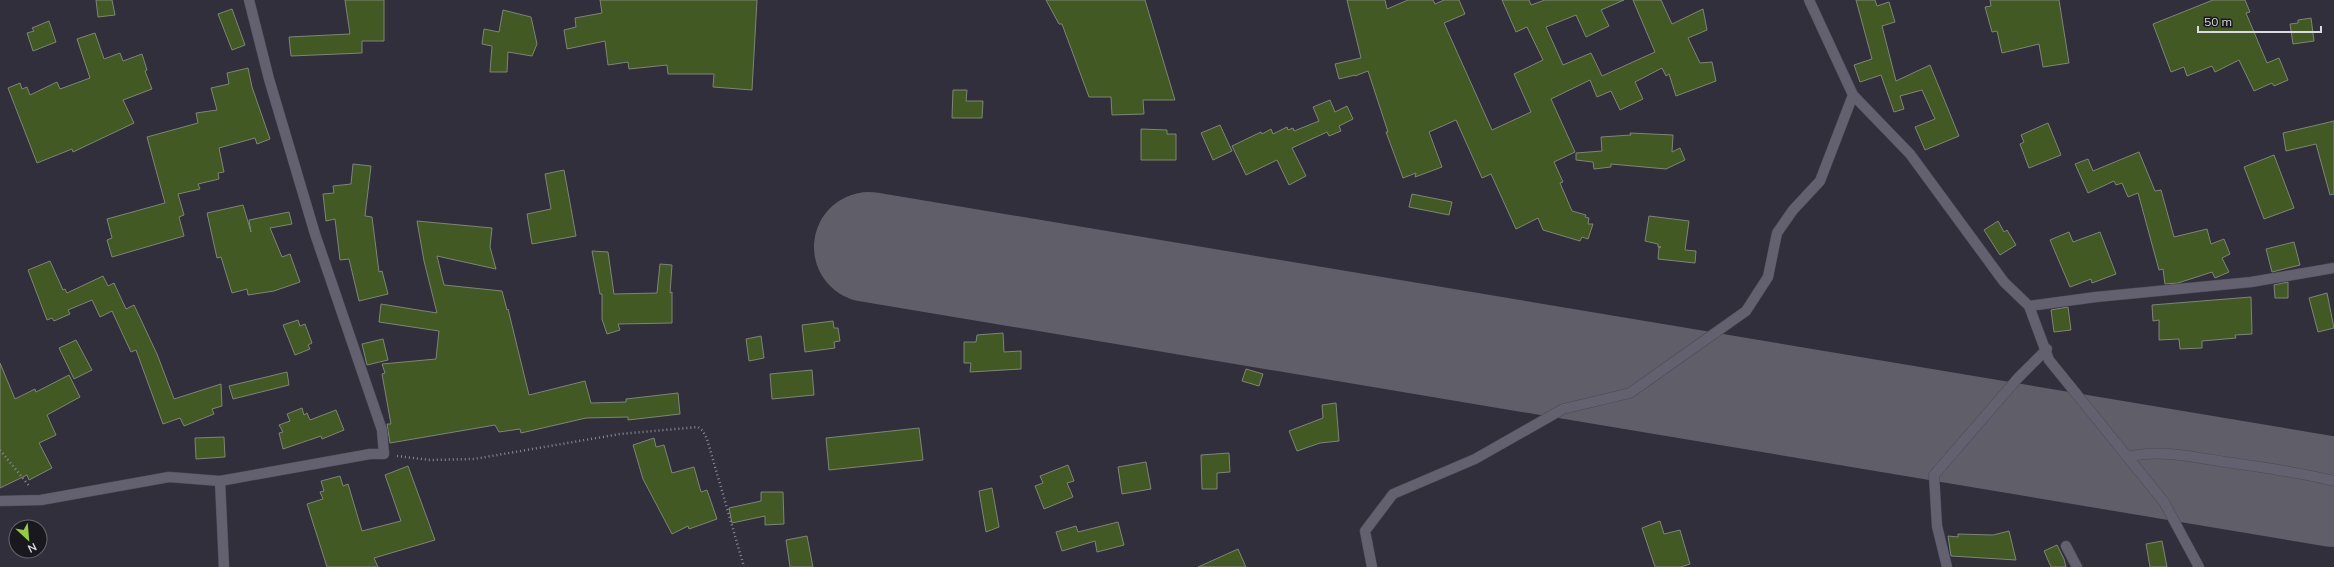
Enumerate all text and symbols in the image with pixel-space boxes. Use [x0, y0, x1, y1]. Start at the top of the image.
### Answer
scale bar [2198, 8, 2321, 34]
text: 50 m [2204, 14, 2232, 29]
north arrow [8, 519, 48, 559]
text: N [26, 540, 39, 556]

